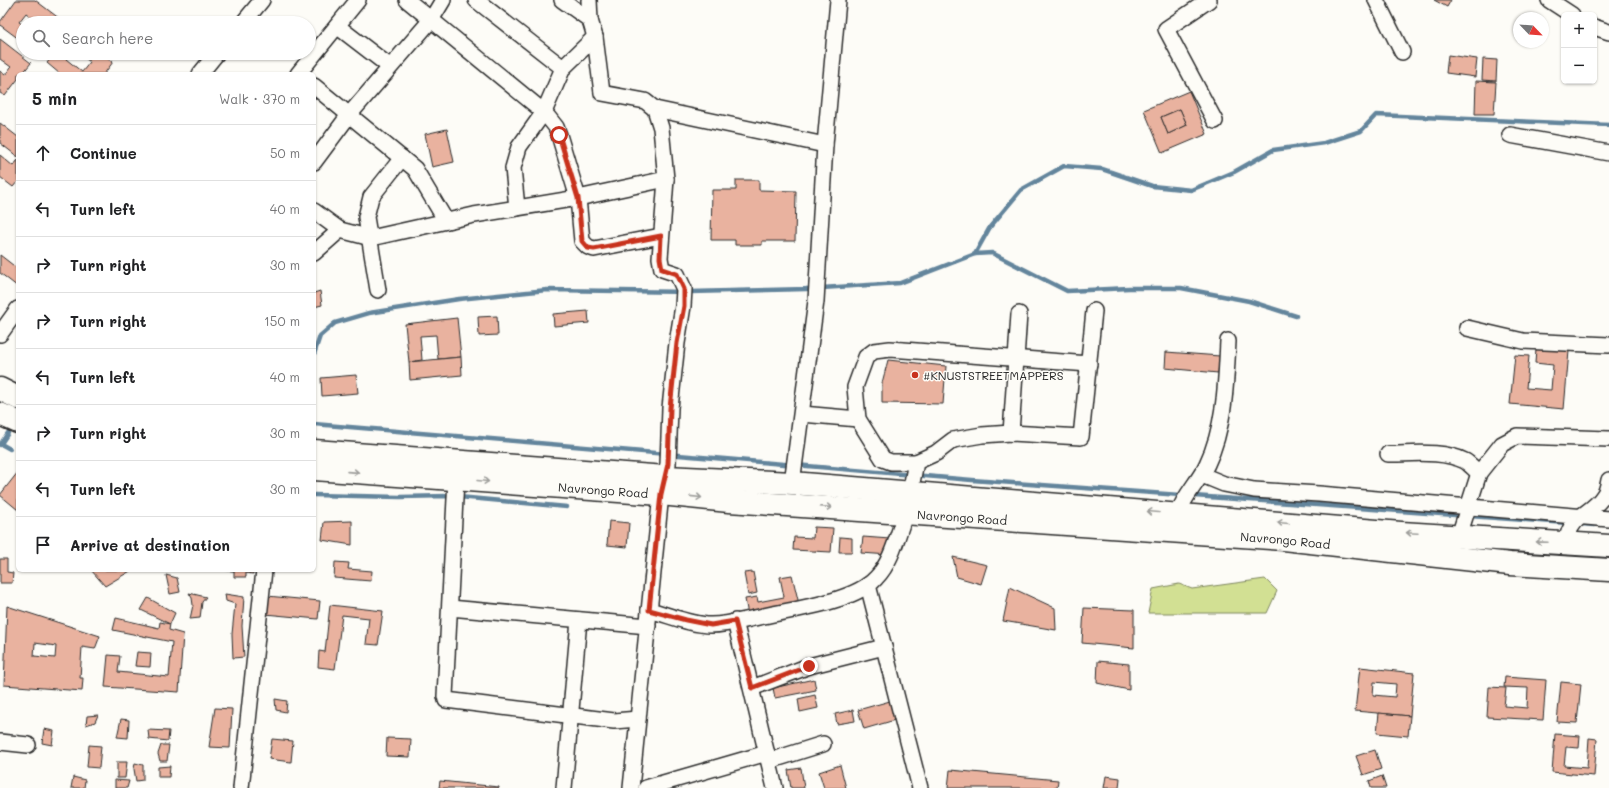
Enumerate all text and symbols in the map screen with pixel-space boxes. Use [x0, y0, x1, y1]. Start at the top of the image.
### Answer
north arrow [1513, 12, 1549, 48]
map controls [1561, 12, 1597, 84]
button: + [1561, 12, 1597, 48]
search box [16, 16, 316, 60]
icon: search [30, 27, 52, 49]
text: Search here [62, 28, 153, 48]
button: − [1561, 48, 1597, 84]
text: 5 min [32, 87, 77, 109]
text: Walk · 370 m [219, 90, 300, 107]
route start [550, 126, 568, 144]
icon: ahead [32, 142, 54, 164]
text: Continue [70, 143, 137, 163]
text: 50 m [270, 144, 300, 161]
icon: left [32, 198, 54, 220]
text: Turn left [70, 199, 135, 219]
text: 40 m [270, 200, 300, 217]
icon: right [32, 254, 54, 276]
text: Turn right [70, 255, 147, 275]
text: 30 m [270, 256, 300, 273]
icon: right [32, 310, 54, 332]
text: Turn right [70, 311, 147, 331]
text: 150 m [264, 312, 300, 329]
icon: left [32, 366, 54, 388]
text: Turn left [70, 367, 135, 387]
place label: #KNUSTSTREETMAPPERS [923, 367, 1064, 383]
text: 40 m [270, 368, 300, 385]
marker: #KNUSTSTREETMAPPERS [910, 370, 920, 380]
icon: right [32, 422, 54, 444]
text: Turn right [70, 423, 147, 443]
text: 30 m [270, 424, 300, 441]
one-way arrow [346, 468, 359, 475]
one-way arrow [476, 477, 489, 484]
icon: left [32, 478, 54, 500]
text: Turn left [70, 479, 135, 499]
street label: Navrongo Road [558, 479, 649, 501]
text: 30 m [270, 480, 300, 497]
one-way arrow [689, 493, 702, 501]
one-way arrow [819, 503, 832, 511]
street label: Navrongo Road [917, 506, 1008, 528]
one-way arrow [1147, 509, 1160, 516]
one-way arrow [1277, 519, 1290, 527]
street label: Navrongo Road [1240, 528, 1332, 552]
one-way arrow [1406, 530, 1419, 537]
icon: arrive [32, 534, 54, 556]
text: Arrive at destination [70, 535, 230, 555]
one-way arrow [1536, 538, 1549, 546]
route end [800, 657, 818, 675]

